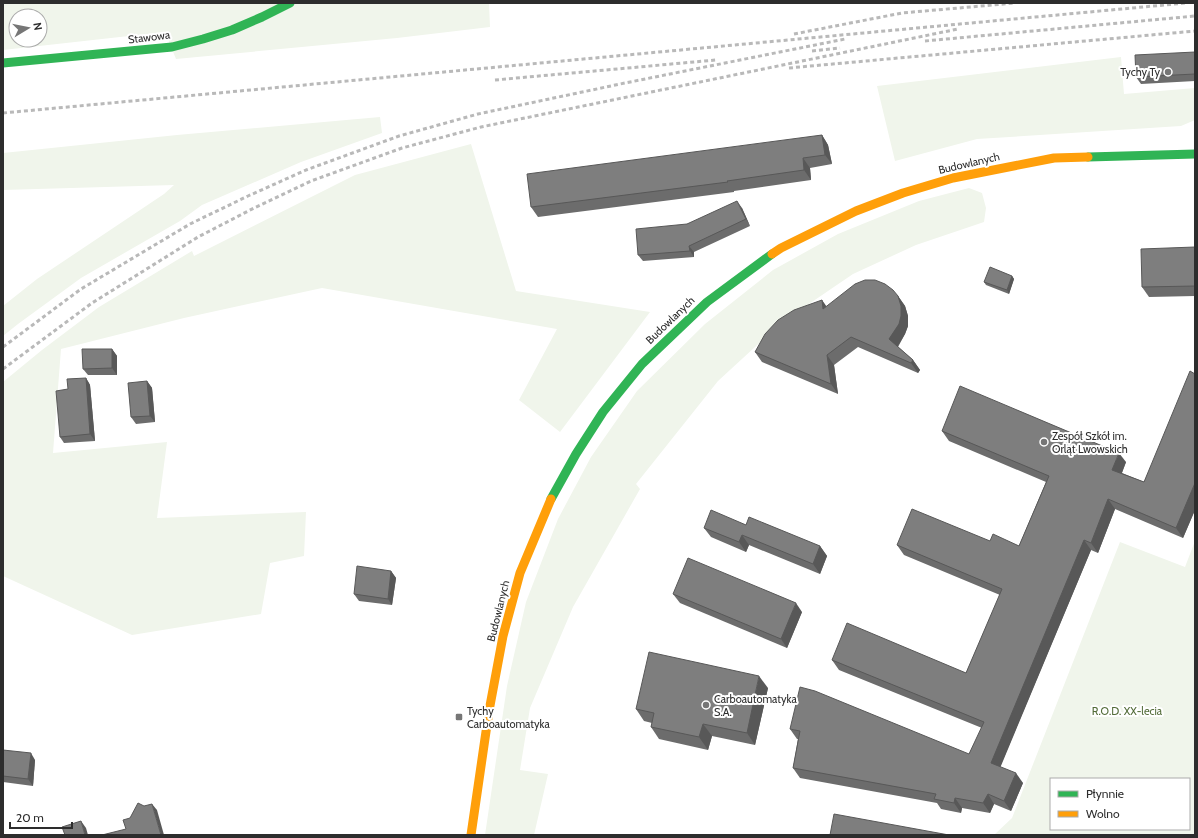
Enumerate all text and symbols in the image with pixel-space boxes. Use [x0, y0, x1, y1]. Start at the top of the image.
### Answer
north arrow [8, 8, 48, 48]
text: N [30, 21, 45, 31]
street label: Stawowa [127, 27, 172, 47]
place label: Tychy Ty [1120, 65, 1160, 79]
marker: Tychy Ty [1163, 67, 1173, 77]
street label: Budowlanych [937, 149, 1001, 177]
street label: Budowlanych [643, 293, 697, 347]
place label: Zespół Szkół im. Orląt Lwowskich [1052, 429, 1128, 456]
marker: Zespół Szkół im. Orląt Lwowskich [1039, 437, 1049, 447]
street label: Budowlanych [484, 579, 512, 643]
place label: Carboautomatyka S.A. [714, 692, 797, 719]
marker: Carboautomatyka S.A. [701, 700, 711, 710]
place label: Tychy Carboautomatyka [467, 704, 550, 731]
park label: R.O.D. XX-lecia [1092, 704, 1163, 718]
marker: Tychy Carboautomatyka [454, 712, 464, 722]
legend [1050, 778, 1190, 830]
text: Płynnie [1086, 786, 1124, 801]
scale bar [10, 804, 72, 830]
text: Wolno [1086, 806, 1120, 821]
text: 20 m [16, 810, 44, 825]

